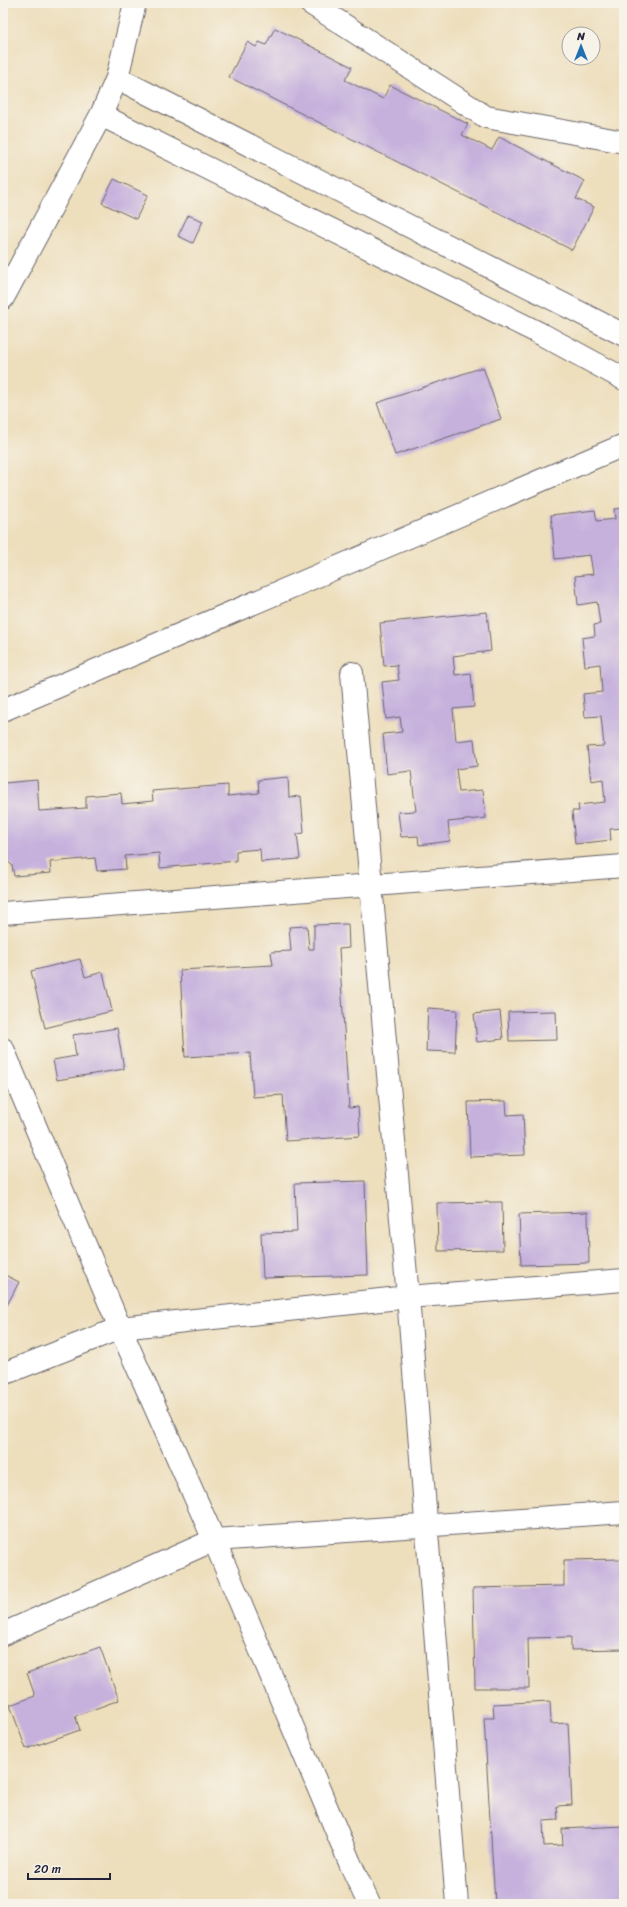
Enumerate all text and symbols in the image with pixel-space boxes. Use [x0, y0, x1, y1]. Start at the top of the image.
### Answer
north arrow [561, 26, 601, 66]
text: N [576, 27, 585, 46]
scale bar [28, 1855, 110, 1881]
text: 20 m [34, 1858, 61, 1880]

